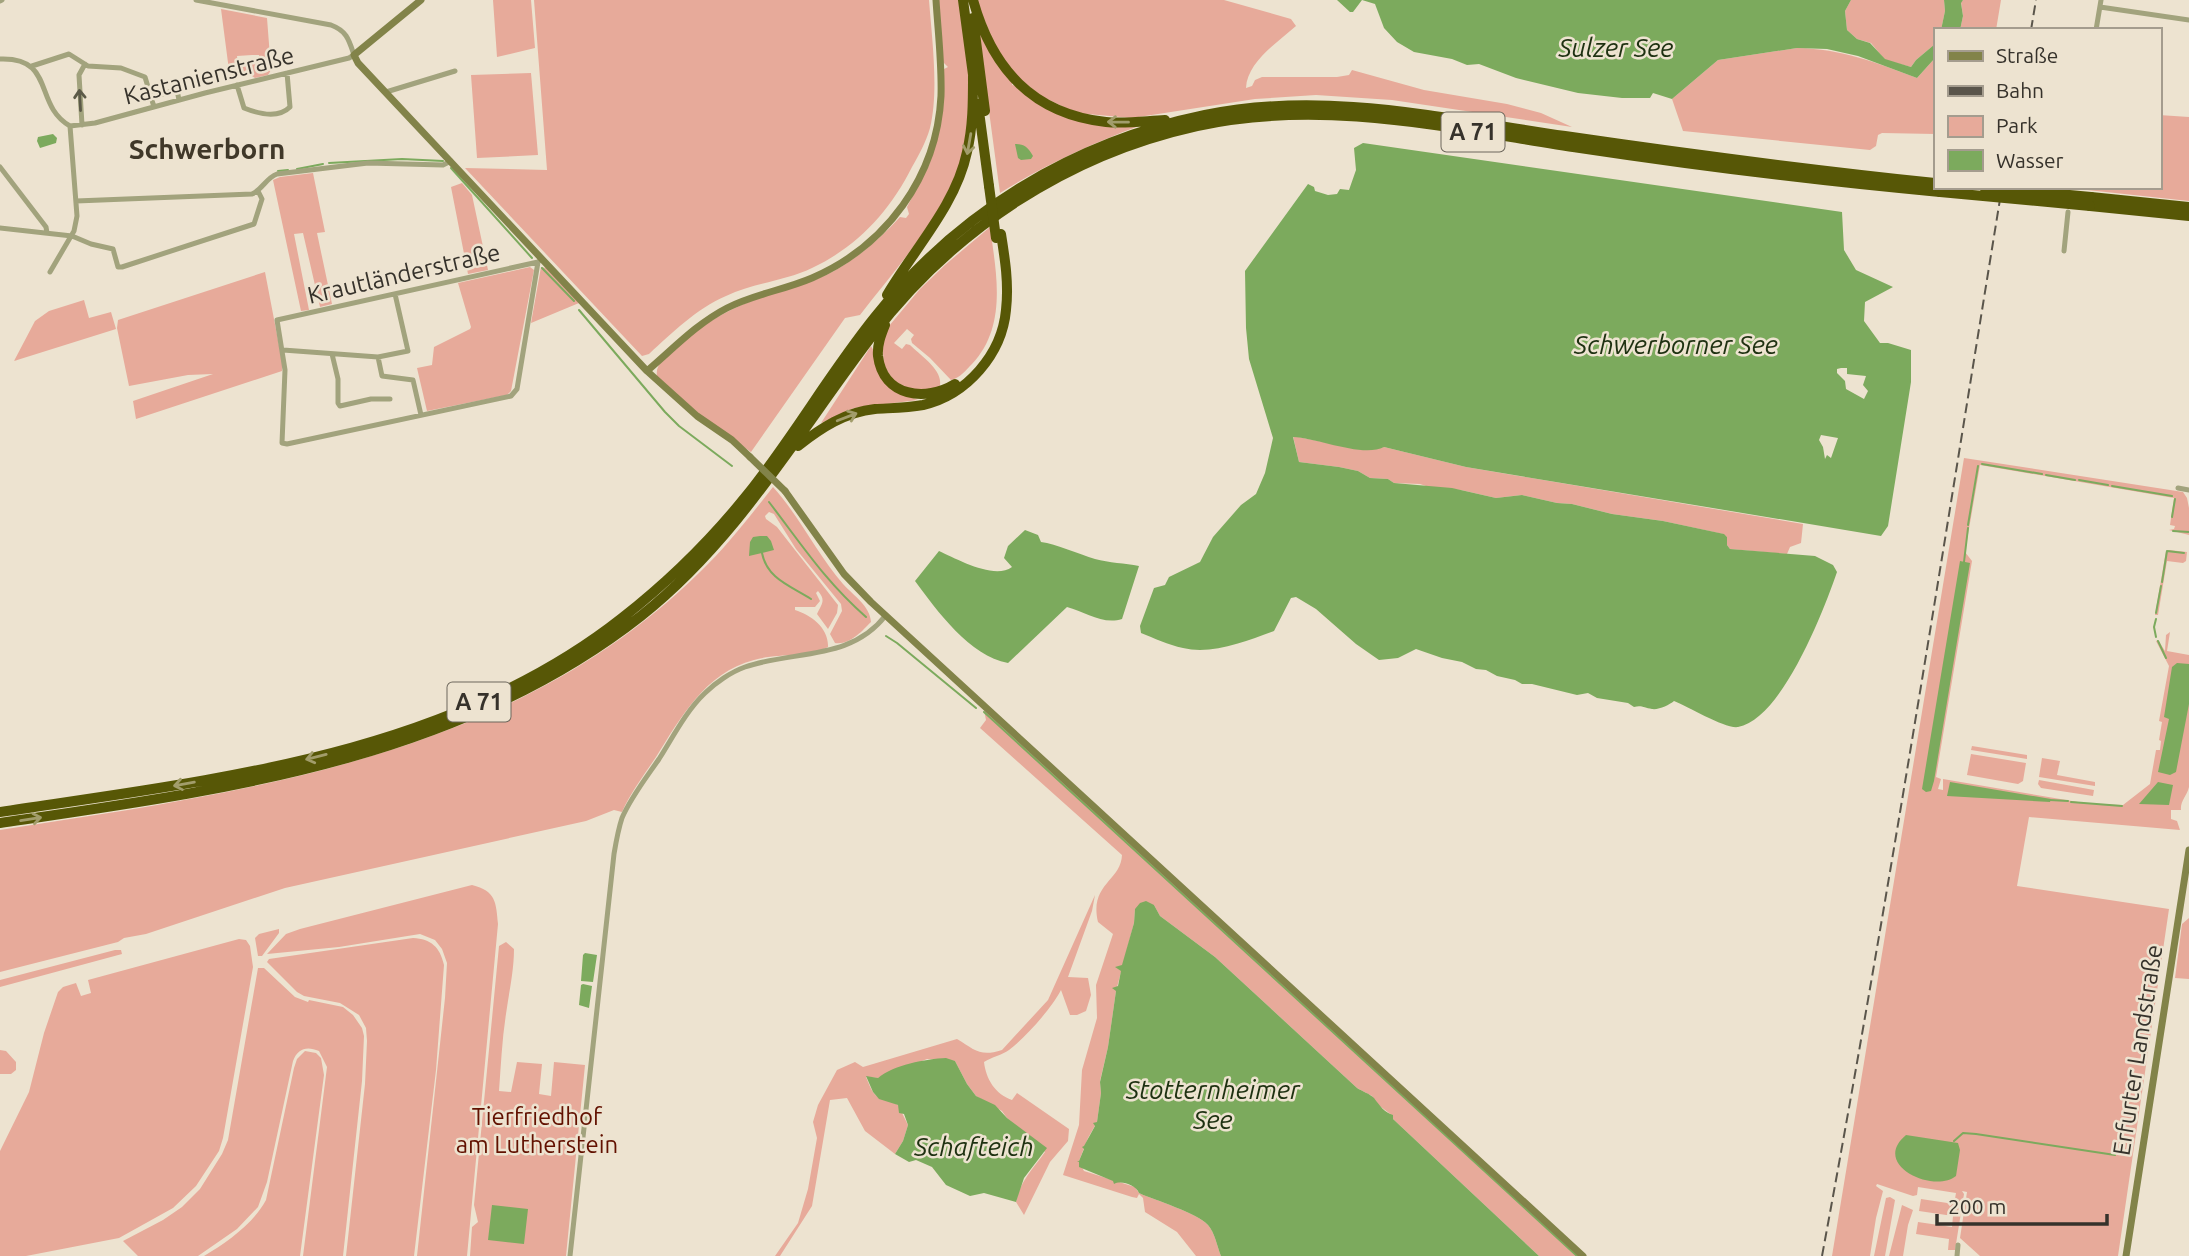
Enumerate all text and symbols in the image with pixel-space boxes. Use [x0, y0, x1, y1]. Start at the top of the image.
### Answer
legend [1934, 28, 2161, 189]
water label: Sulzer See [1558, 33, 1673, 62]
street label: Kastanienstraße [121, 41, 297, 110]
text: Straße [1996, 43, 2058, 67]
text: Bahn [1996, 78, 2044, 102]
one-way arrow [73, 89, 86, 112]
road number: A 71 [1442, 113, 1504, 152]
text: Park [1996, 113, 2038, 137]
one-way arrow [1107, 115, 1130, 129]
one-way arrow [961, 132, 975, 155]
district label: Schwerborn [129, 133, 285, 164]
text: Wasser [1996, 148, 2064, 172]
street label: Krautländerstraße [305, 238, 503, 309]
water label: Schwerborner See [1573, 330, 1778, 359]
one-way arrow [835, 409, 857, 422]
road number: A 71 [448, 682, 510, 722]
one-way arrow [305, 751, 328, 764]
one-way arrow [173, 778, 196, 791]
one-way arrow [19, 812, 42, 825]
street label: Erfurter Landstraße [2108, 943, 2168, 1157]
water label: Stotternheimer See [1125, 1075, 1301, 1134]
park label: Tierfriedhof am Lutherstein [456, 1103, 618, 1158]
water label: Schafteich [913, 1132, 1034, 1161]
scale bar [1937, 1182, 2107, 1226]
text: 200 m [1948, 1194, 2006, 1218]

